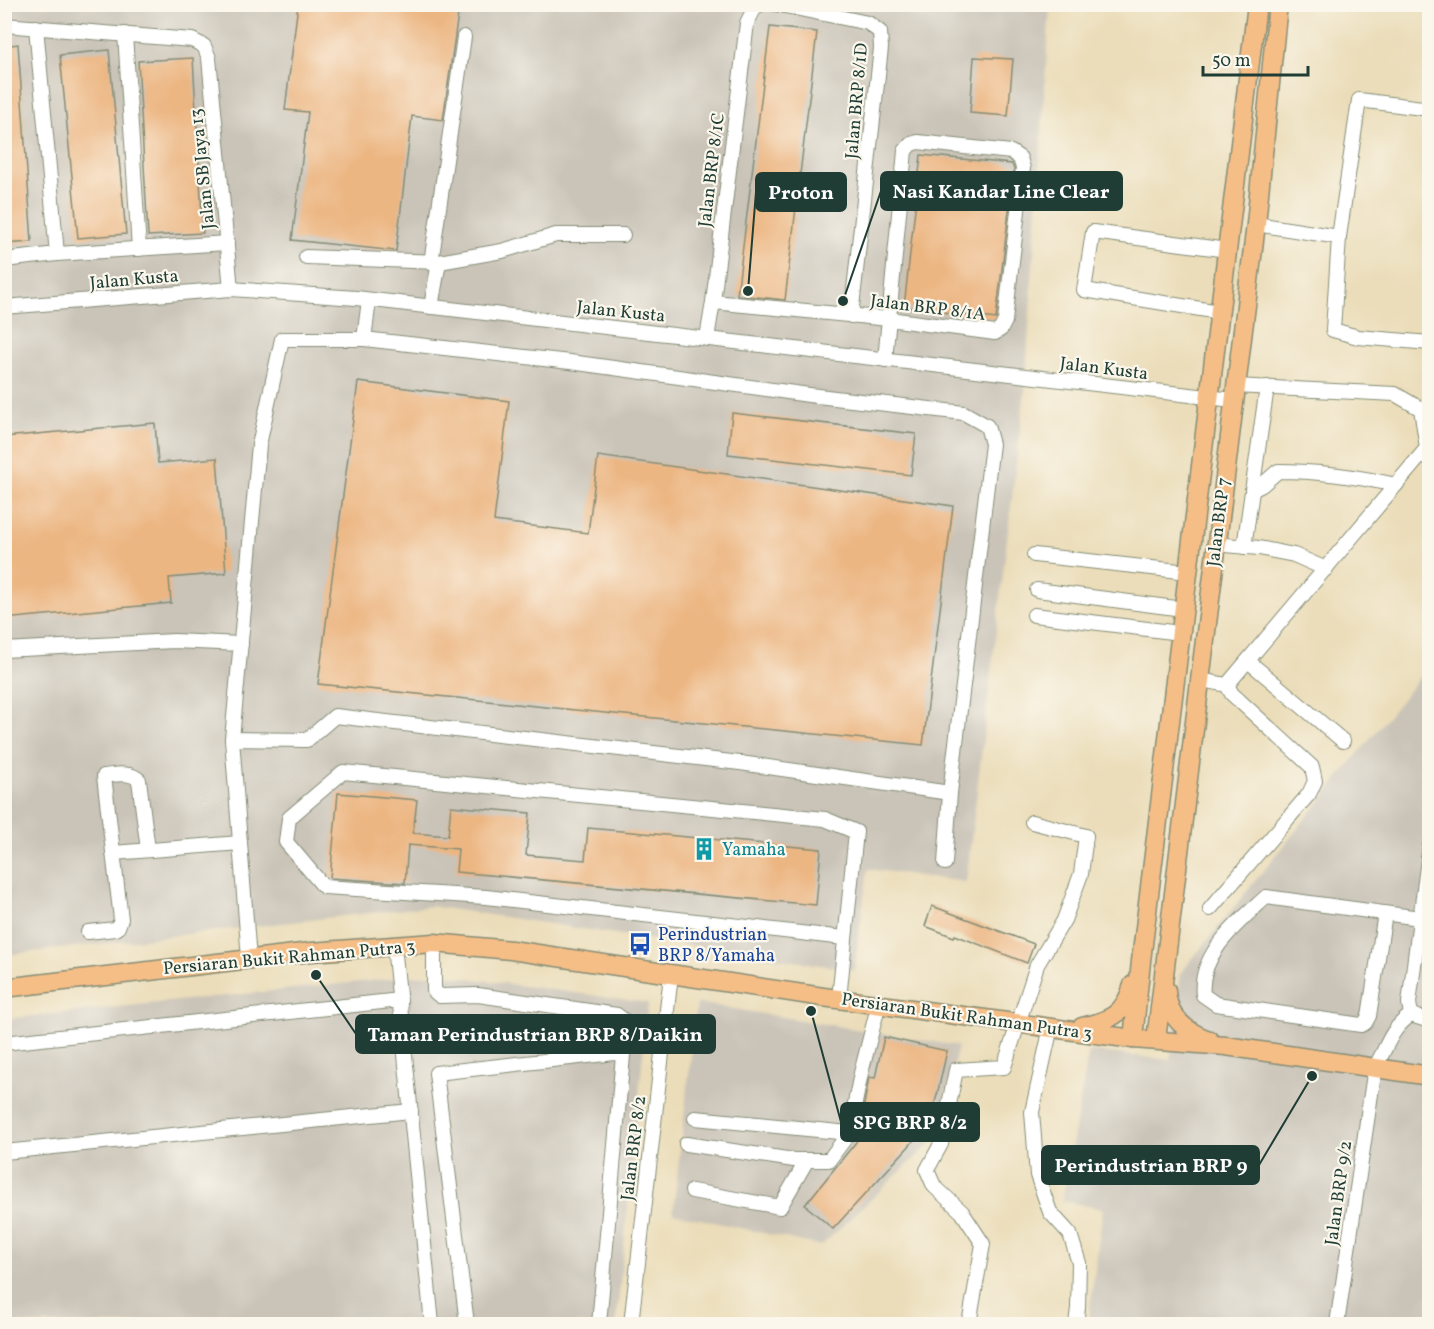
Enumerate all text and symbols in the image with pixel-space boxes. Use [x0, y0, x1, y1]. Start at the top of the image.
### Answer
scale bar [1203, 39, 1308, 77]
street label: Jalan BRP 8/1D [840, 42, 875, 160]
text: 50 m [1212, 49, 1251, 74]
street label: Jalan SB Jaya 13 [185, 107, 222, 230]
street label: Jalan BRP 8/1C [693, 112, 732, 229]
callout: Nasi Kandar Line Clear [881, 172, 1122, 210]
callout: Proton [756, 173, 846, 211]
text: Nasi Kandar Line Clear [893, 179, 1110, 207]
text: Proton [768, 180, 834, 208]
street label: Jalan Kusta [89, 264, 180, 297]
street label: Jalan BRP 8/1A [869, 289, 987, 328]
street label: Jalan Kusta [575, 295, 666, 330]
street label: Jalan Kusta [1058, 352, 1150, 387]
street label: Jalan BRP 7 [1202, 476, 1237, 568]
building icon: Yamaha [691, 836, 717, 862]
place label: Yamaha [722, 838, 786, 863]
place label: Perindustrian BRP 8/Yamaha [658, 923, 775, 969]
bus stop icon: Perindustrian BRP 8/Yamaha [627, 931, 653, 957]
street label: Persiaran Bukit Rahman Putra 3 [162, 935, 416, 982]
street label: Persiaran Bukit Rahman Putra 3 [840, 987, 1094, 1047]
callout: Taman Perindustrian BRP 8/Daikin [356, 1015, 715, 1053]
text: Taman Perindustrian BRP 8/Daikin [367, 1022, 703, 1050]
street label: Jalan BRP 8/2 [616, 1094, 653, 1202]
callout: SPG BRP 8/2 [841, 1103, 979, 1141]
text: SPG BRP 8/2 [853, 1110, 967, 1138]
street label: Jalan BRP 9/2 [1320, 1139, 1359, 1247]
callout: Perindustrian BRP 9 [1042, 1146, 1259, 1184]
text: Perindustrian BRP 9 [1055, 1153, 1247, 1181]

